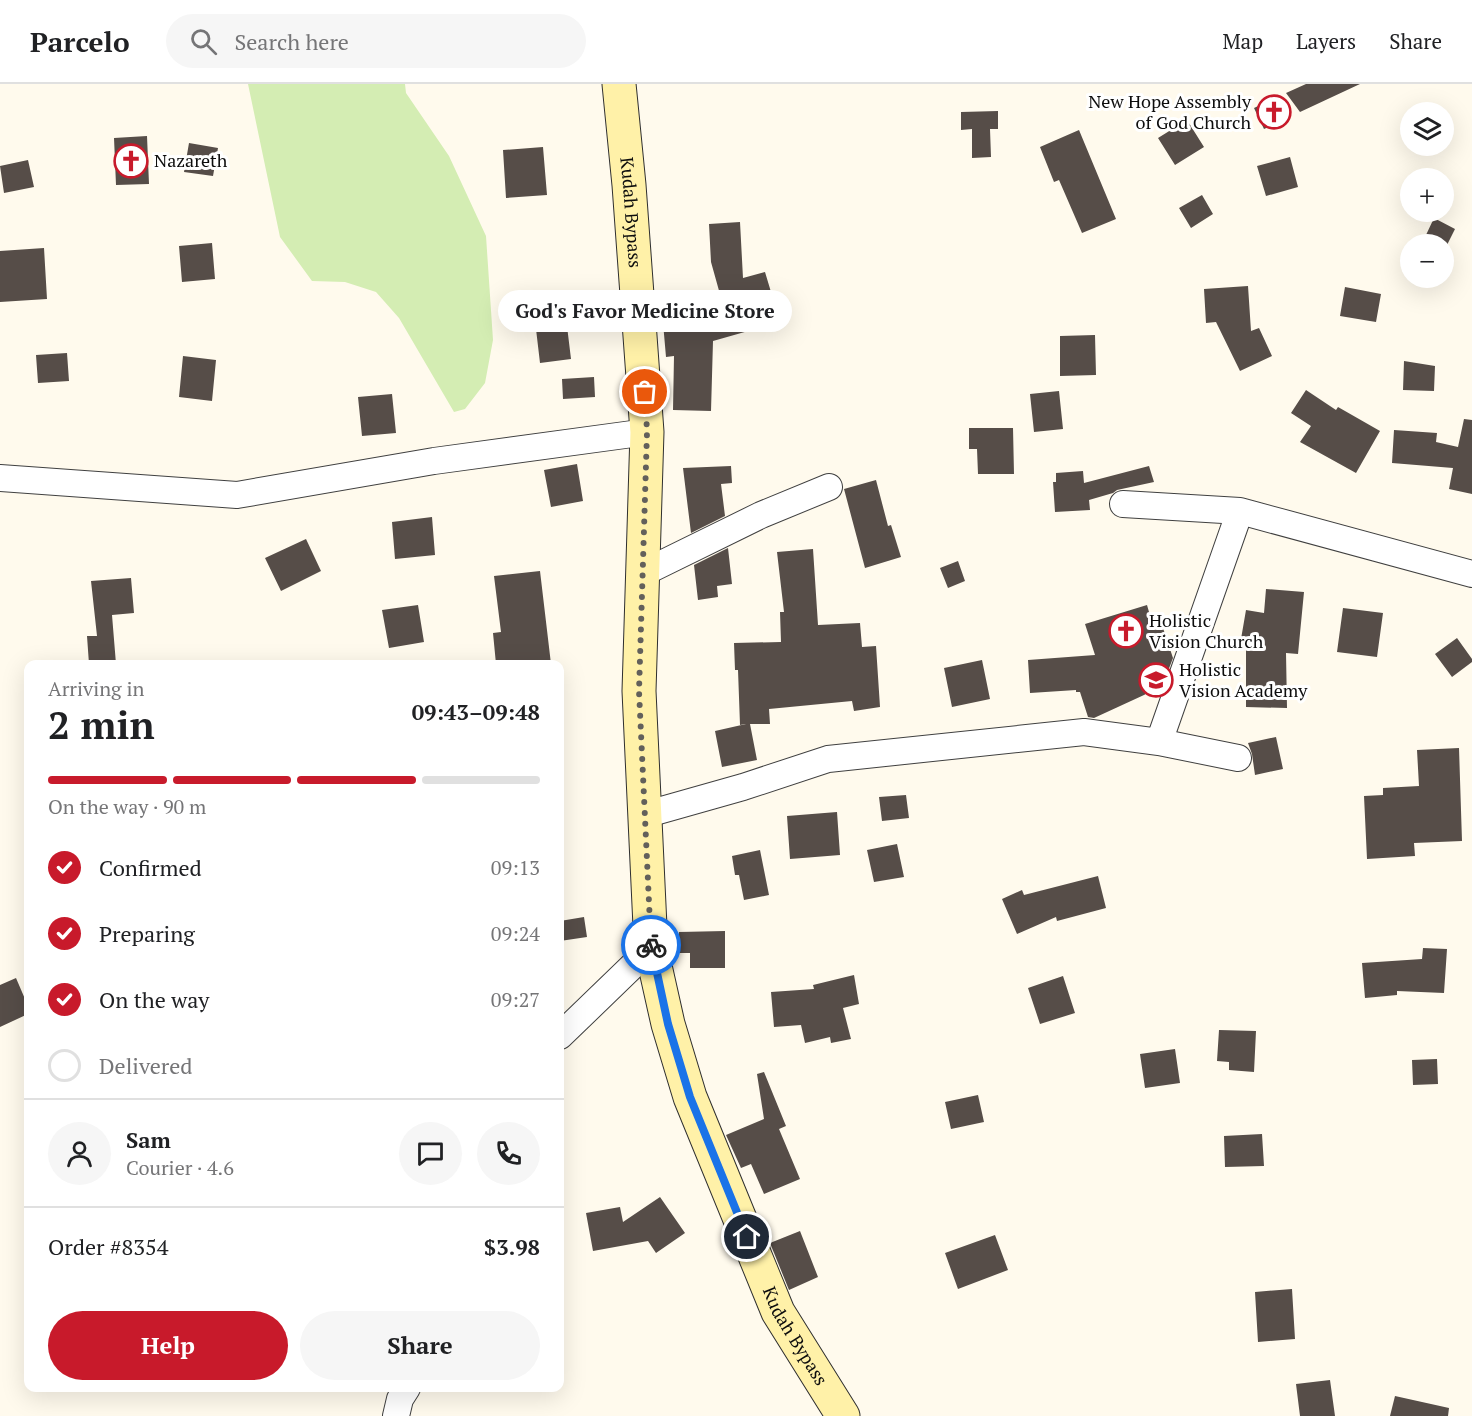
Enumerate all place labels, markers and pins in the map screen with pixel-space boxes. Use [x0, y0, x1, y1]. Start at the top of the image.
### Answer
place label: New Hope Assembly of God Church [1088, 89, 1252, 134]
church icon: New Hope Assembly of God Church [1256, 94, 1292, 130]
church icon: Nazareth [113, 143, 149, 179]
place label: Nazareth [154, 148, 228, 172]
callout: God's Favor Medicine Store [498, 290, 792, 332]
pin [619, 366, 670, 417]
place label: Holistic Vision Church [1149, 608, 1264, 653]
church icon: Holistic Vision Church [1108, 613, 1144, 649]
place label: Holistic Vision Academy [1179, 657, 1308, 702]
school or university icon: Holistic Vision Academy [1138, 662, 1174, 698]
pin [721, 1211, 772, 1262]

